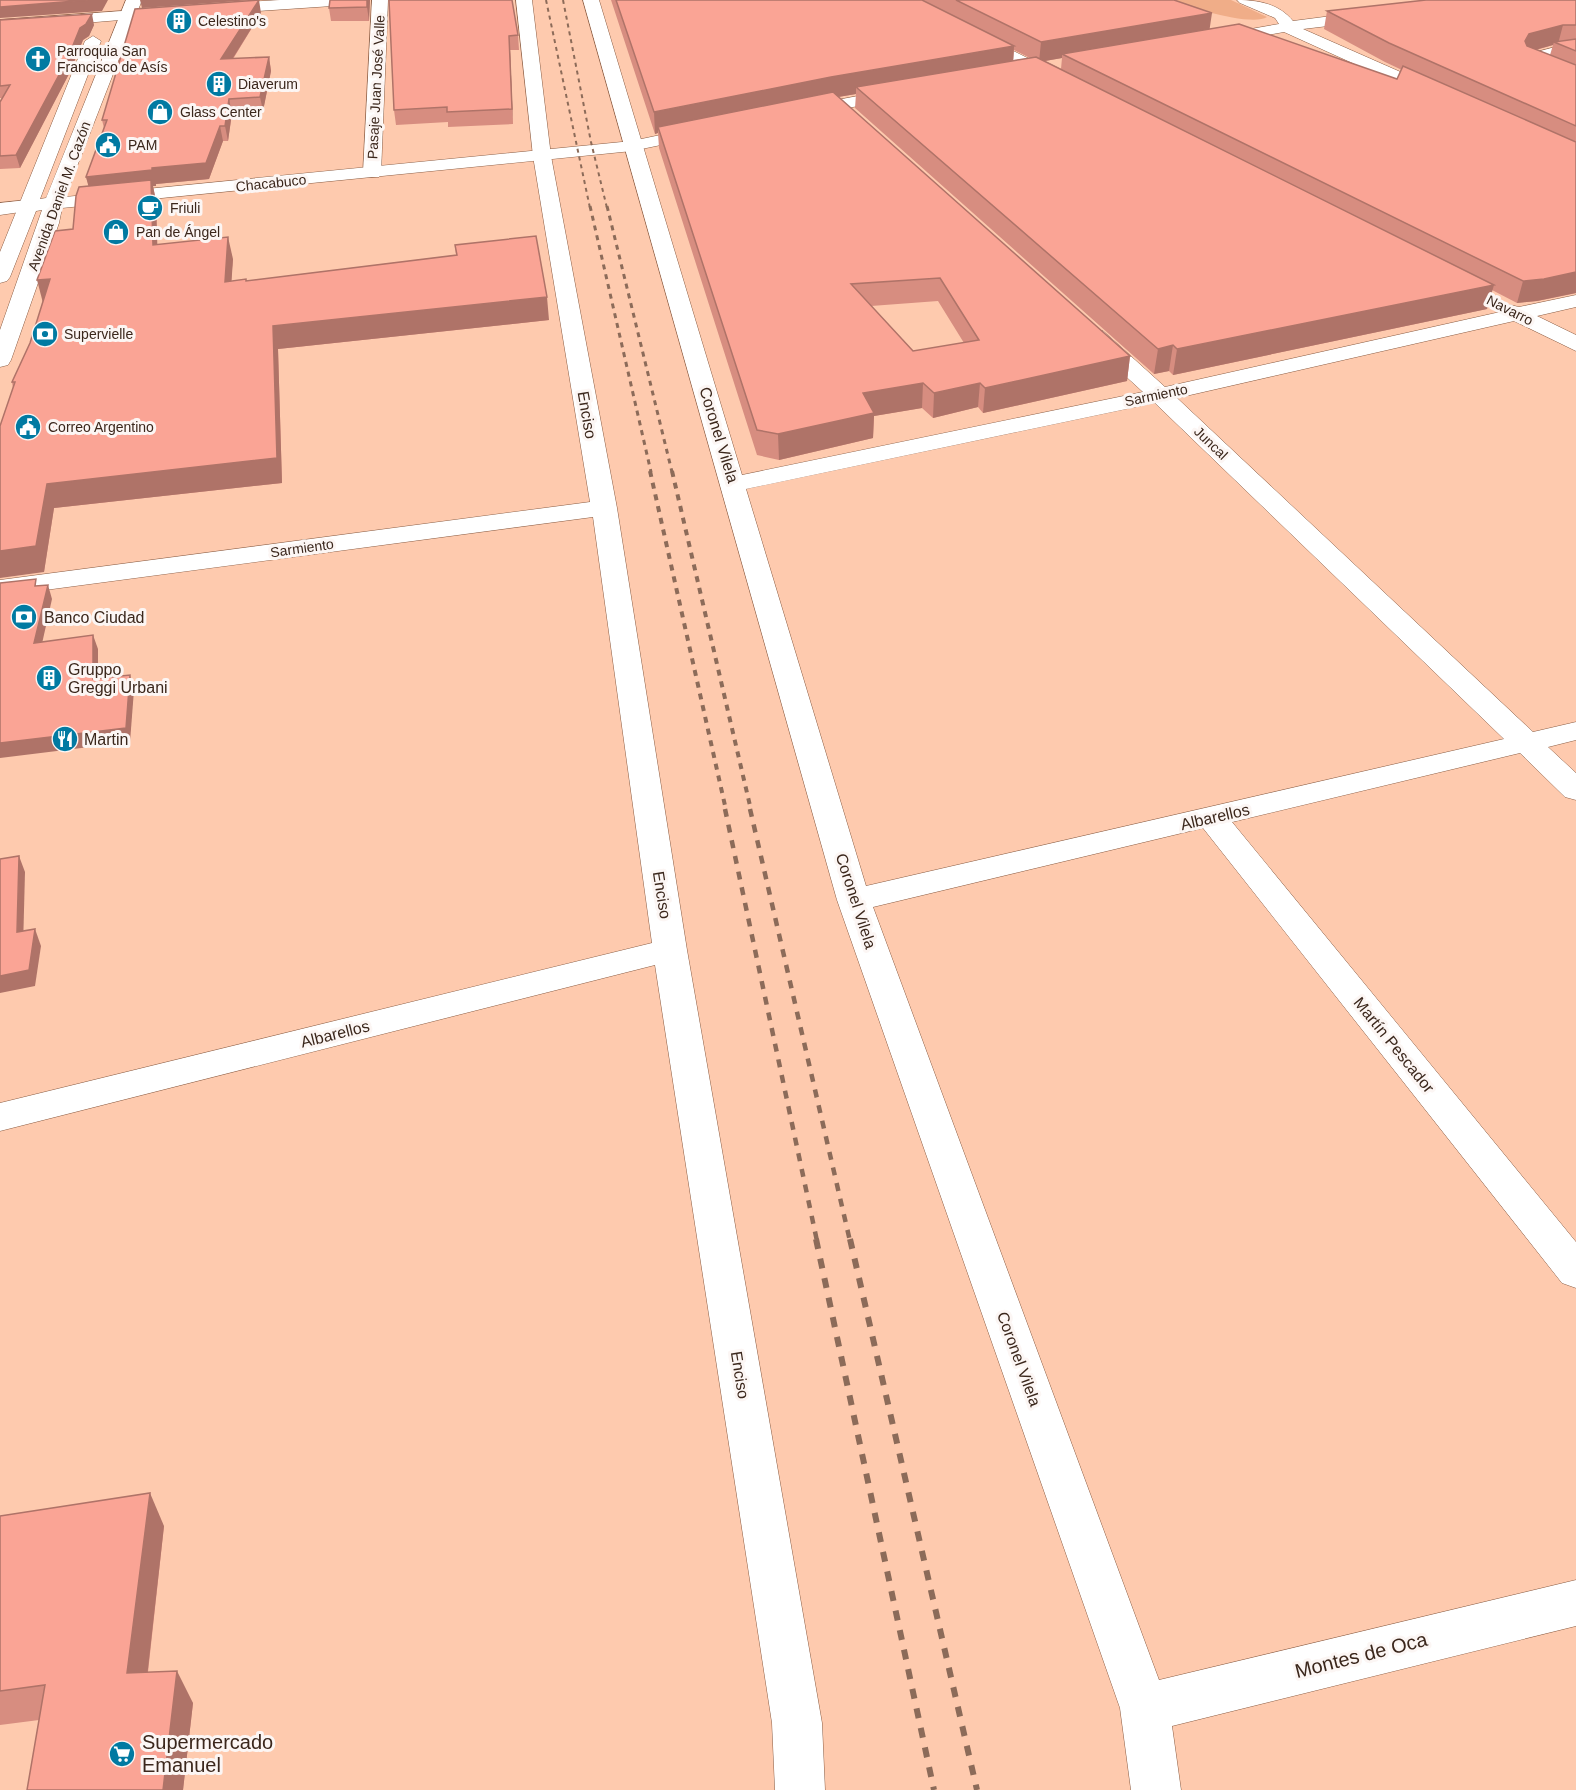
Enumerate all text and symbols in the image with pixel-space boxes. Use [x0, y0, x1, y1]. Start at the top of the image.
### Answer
building icon: Celestino's [164, 6, 194, 36]
place label: Celestino's [198, 13, 266, 29]
street label: Pasaje Juan José Valle [364, 14, 388, 160]
place label: Parroquia San Francisco de Asís [57, 43, 168, 75]
church icon: Parroquia San Francisco de Asís [23, 44, 53, 74]
building icon: Diaverum [204, 69, 234, 99]
place label: Diaverum [238, 76, 298, 92]
shop icon: Glass Center [145, 97, 175, 127]
place label: Glass Center [180, 104, 262, 120]
street label: Avenida Daniel M. Cazón [25, 119, 93, 273]
public building icon: PAM [93, 130, 123, 160]
place label: PAM [128, 137, 157, 153]
street label: Chacabuco [235, 171, 307, 195]
cafe icon: Friuli [135, 193, 165, 223]
place label: Friuli [170, 200, 200, 216]
shop icon: Pan de Ángel [101, 217, 131, 247]
place label: Pan de Ángel [136, 224, 220, 240]
street label: Navarro [1484, 292, 1536, 329]
bank icon: Supervielle [30, 319, 60, 349]
place label: Supervielle [64, 326, 133, 342]
street label: Sarmiento [1123, 380, 1189, 409]
street label: Coronel Vilela [696, 385, 742, 485]
street label: Enciso [574, 390, 600, 440]
public building icon: Correo Argentino [13, 412, 43, 442]
place label: Correo Argentino [48, 419, 154, 435]
street label: Juncal [1191, 423, 1231, 463]
street label: Sarmiento [269, 536, 335, 560]
bank icon: Banco Ciudad [9, 602, 39, 632]
place label: Banco Ciudad [44, 609, 145, 626]
place label: Gruppo Greggi Urbani [68, 661, 168, 696]
building icon: Gruppo Greggi Urbani [34, 663, 64, 693]
restaurant icon: Martin [50, 724, 80, 754]
place label: Martin [84, 731, 128, 748]
street label: Albarellos [1179, 801, 1251, 833]
street label: Coronel Vilela [833, 851, 879, 951]
street label: Enciso [650, 870, 674, 920]
street label: Martín Pescador [1350, 994, 1438, 1096]
street label: Albarellos [299, 1017, 371, 1051]
street label: Coronel Vilela [994, 1309, 1044, 1409]
street label: Enciso [728, 1350, 752, 1400]
street label: Montes de Oca [1293, 1628, 1430, 1682]
place label: Supermercado Emanuel [142, 1731, 273, 1776]
supermarket icon: Supermercado Emanuel [107, 1739, 137, 1769]

